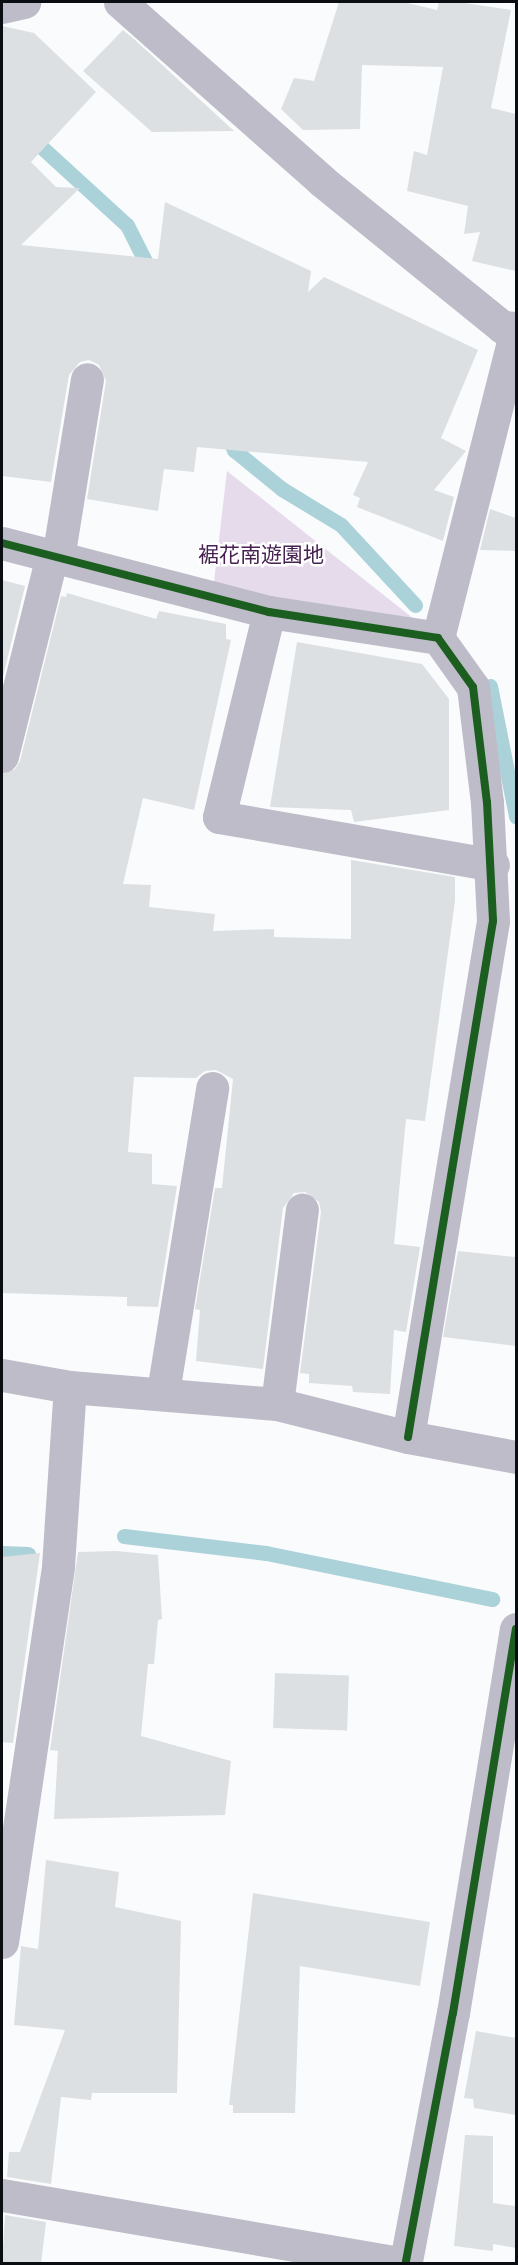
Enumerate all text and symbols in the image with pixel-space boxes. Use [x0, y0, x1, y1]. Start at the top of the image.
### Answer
park label: 裾花南遊園地 [198, 541, 324, 567]

